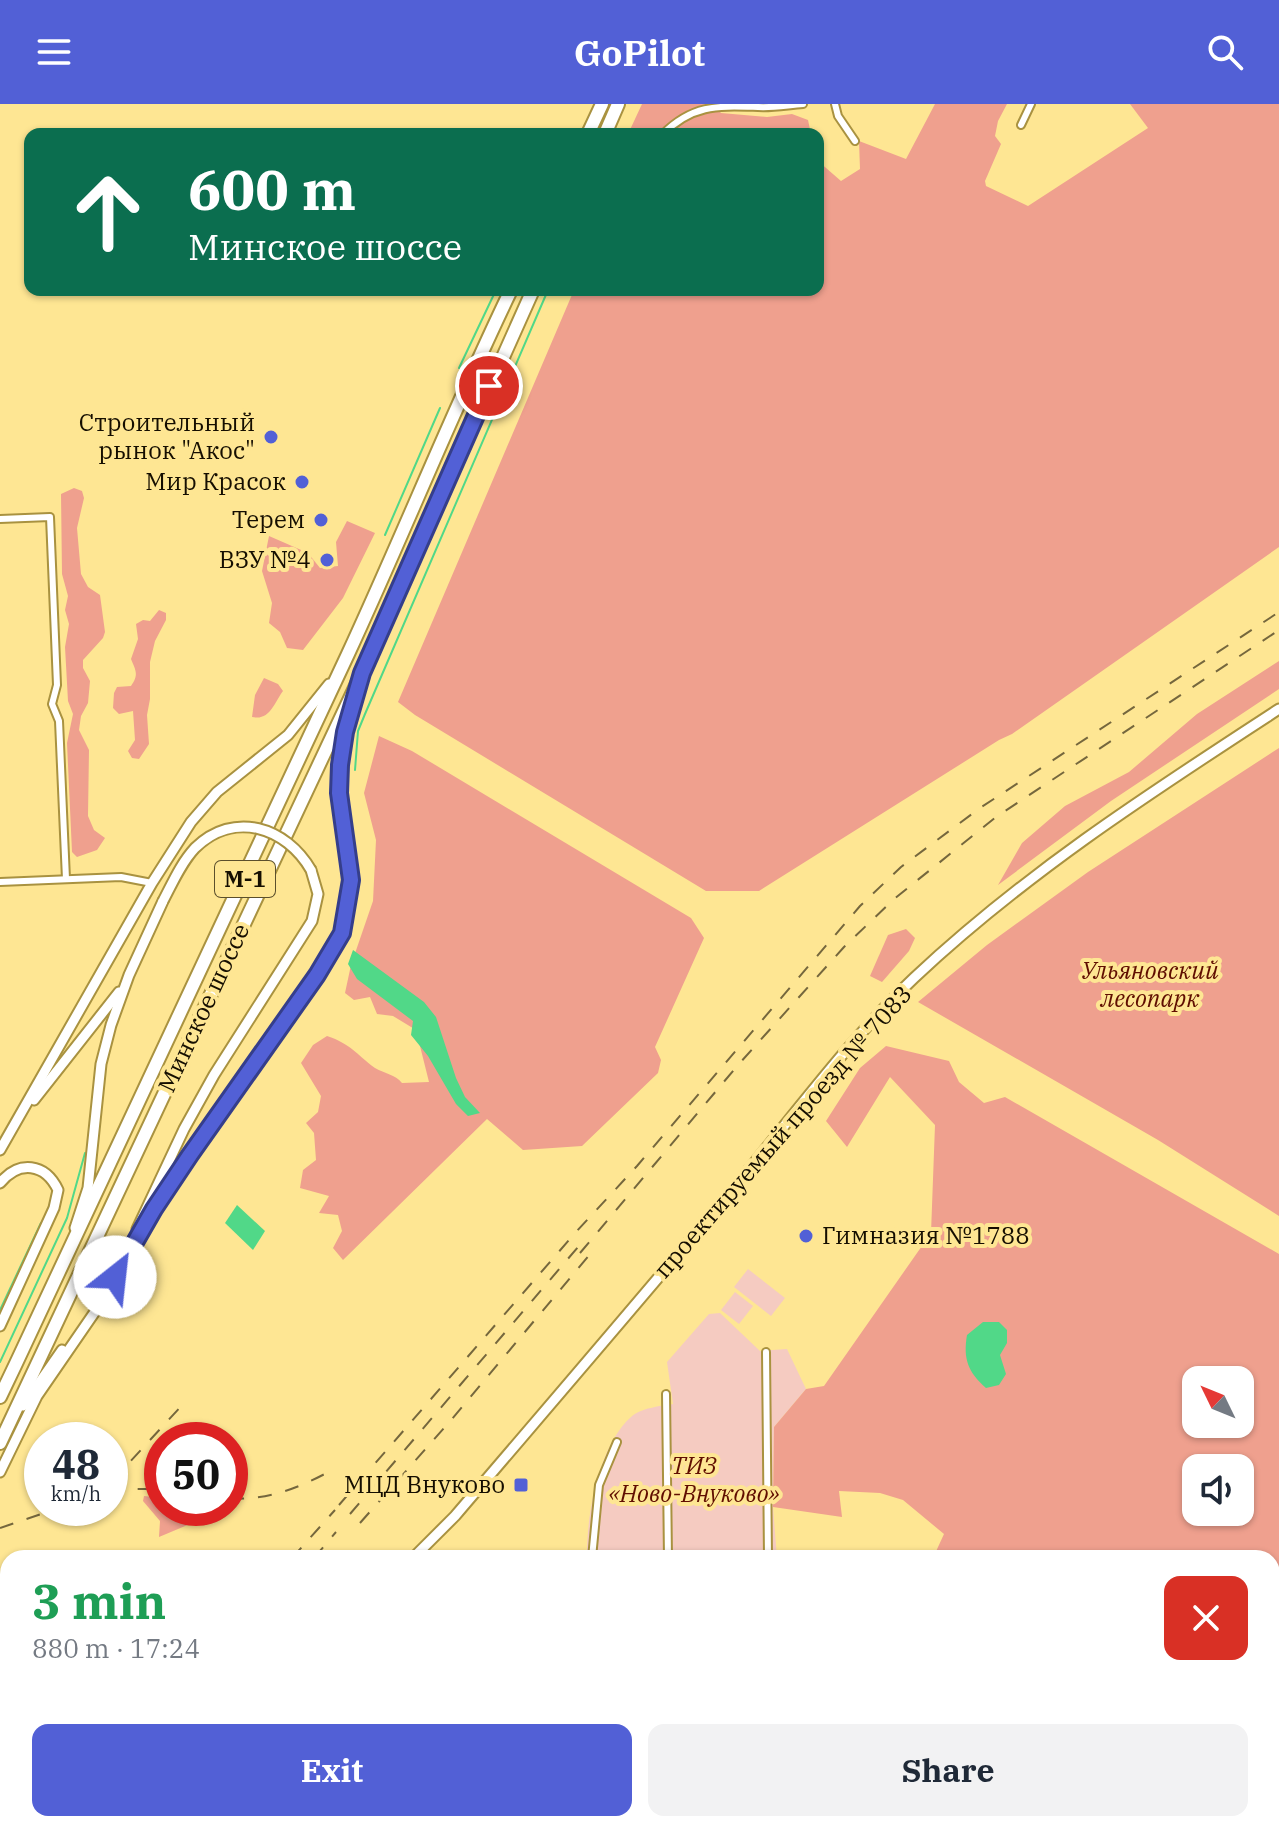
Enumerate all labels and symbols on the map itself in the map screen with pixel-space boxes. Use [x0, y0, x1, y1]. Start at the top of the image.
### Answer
pin [455, 352, 523, 420]
place label: Строительный рынок "Акос" [79, 406, 255, 466]
marker: Строительный рынок "Акос" [262, 428, 280, 446]
place label: Мир Красок [145, 465, 286, 497]
marker: Мир Красок [293, 473, 311, 491]
place label: Терем [232, 503, 305, 535]
marker: Терем [312, 511, 330, 529]
place label: ВЗУ №4 [219, 543, 311, 575]
marker: ВЗУ №4 [318, 551, 336, 569]
road number: М-1 [215, 861, 275, 897]
street label: Минское шоссе [150, 918, 256, 1097]
park label: Ульяновский лесопарк [1081, 954, 1219, 1014]
street label: проектируемый проезд № 7083 [646, 978, 918, 1285]
place label: Гимназия №1788 [822, 1219, 1030, 1251]
marker: Гимназия №1788 [797, 1227, 815, 1245]
position arrow [73, 1235, 157, 1319]
north arrow [1182, 1366, 1254, 1438]
speed limit sign: 50 [144, 1422, 248, 1526]
park label: ТИЗ «Ново-Внуково» [608, 1449, 780, 1509]
place label: МЦД Внуково [344, 1468, 505, 1500]
marker: МЦД Внуково [512, 1476, 530, 1494]

